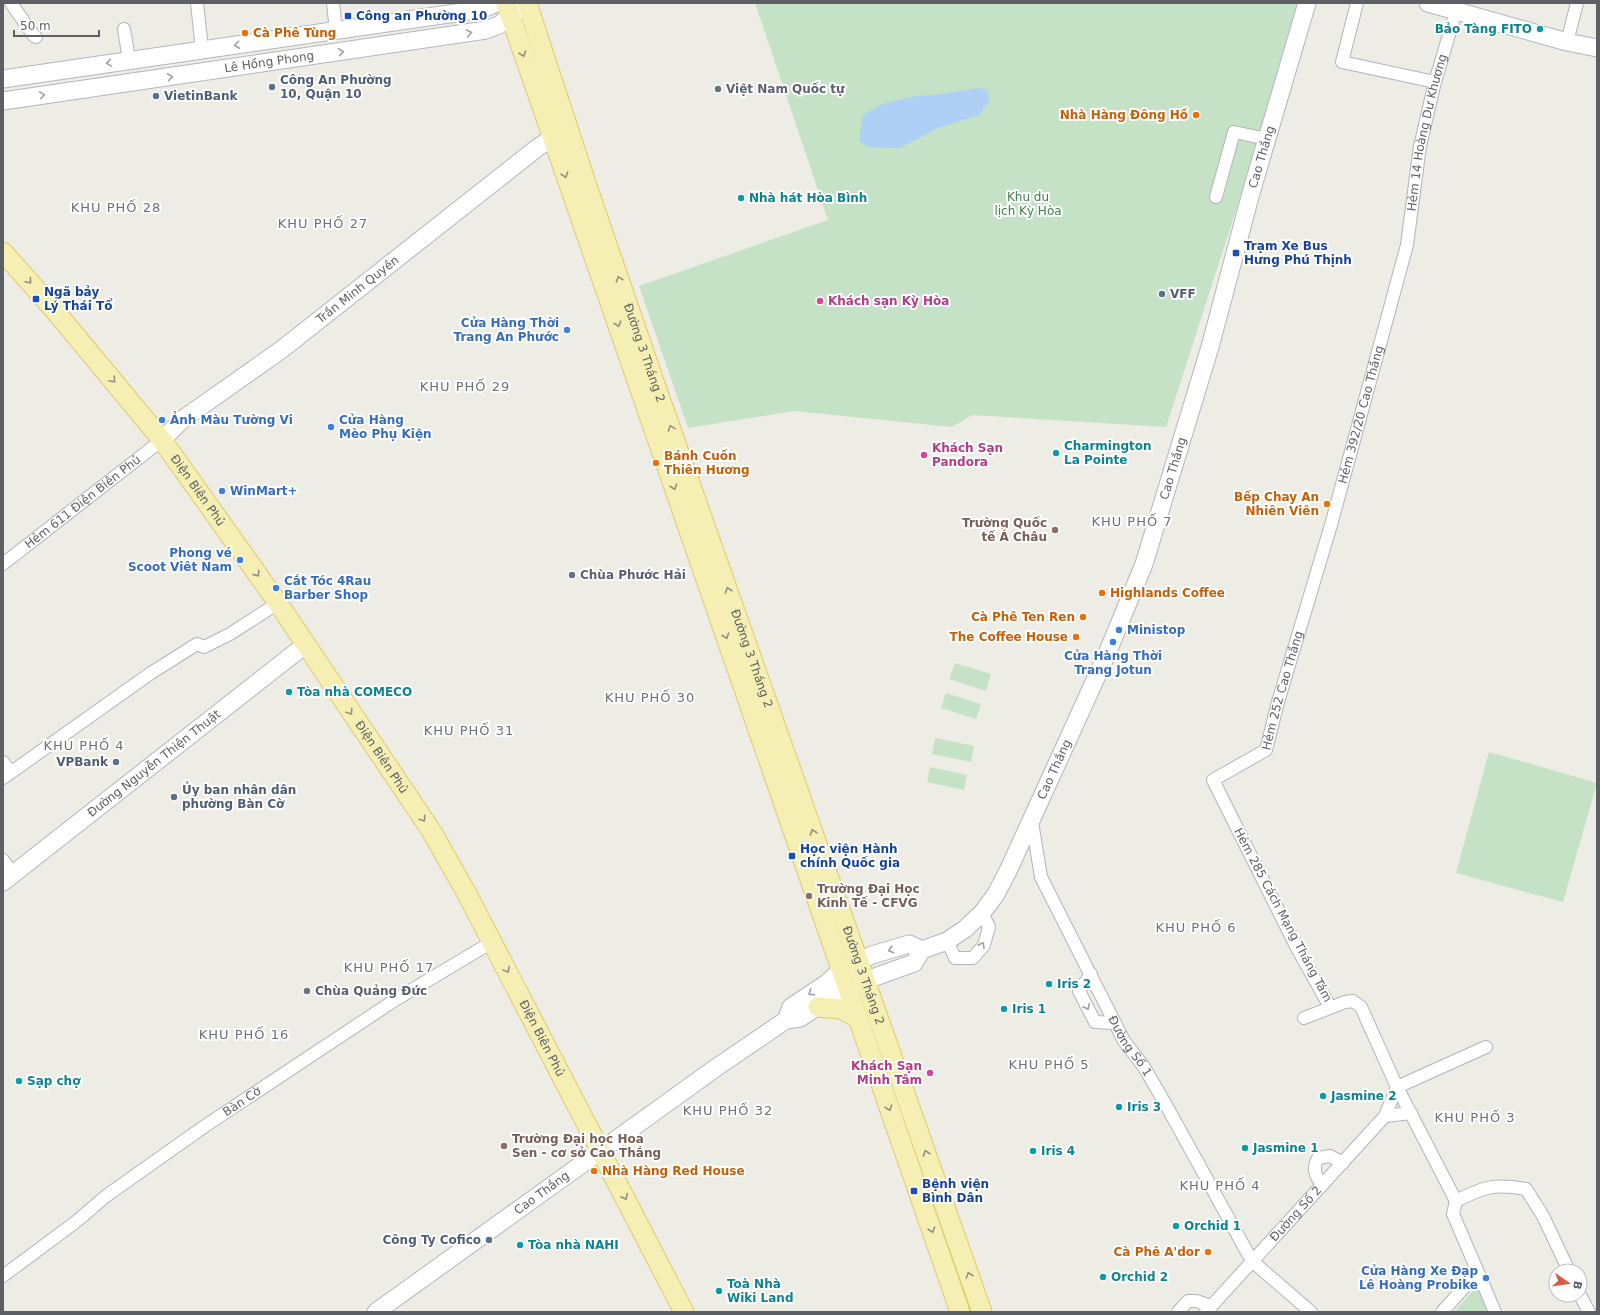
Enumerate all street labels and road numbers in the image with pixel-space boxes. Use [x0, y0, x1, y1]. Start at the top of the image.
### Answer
street label: Lê Hồng Phong [223, 48, 315, 75]
street label: Hẻm 14 Hoàng Dư Khương [1405, 52, 1450, 212]
street label: Cao Thắng [1246, 124, 1277, 190]
street label: Trần Minh Quyền [313, 253, 402, 327]
street label: Đường 3 Tháng 2 [621, 301, 668, 404]
street label: Hẻm 392/20 Cao Thắng [1336, 344, 1386, 485]
street label: Cao Thắng [1157, 436, 1189, 501]
street label: Hẻm 611 Điện Biên Phủ [22, 452, 143, 551]
street label: Điện Biên Phủ [168, 452, 228, 529]
street label: Đường 3 Tháng 2 [728, 607, 776, 710]
street label: Hẻm 252 Cao Thắng [1259, 629, 1306, 752]
street label: Đường Nguyễn Thiện Thuật [85, 707, 224, 820]
street label: Điện Biên Phủ [352, 718, 411, 796]
street label: Cao Thắng [1035, 737, 1074, 802]
street label: Hẻm 285 Cách Mạng Tháng Tám [1231, 826, 1335, 1004]
street label: Đường 3 Tháng 2 [840, 924, 887, 1027]
street label: Điện Biên Phủ [516, 998, 568, 1079]
street label: Đường Số 1 [1105, 1013, 1155, 1079]
street label: Bàn Cờ [220, 1084, 264, 1119]
street label: Cao Thắng [511, 1168, 572, 1217]
street label: Đường Số 2 [1267, 1183, 1324, 1244]

